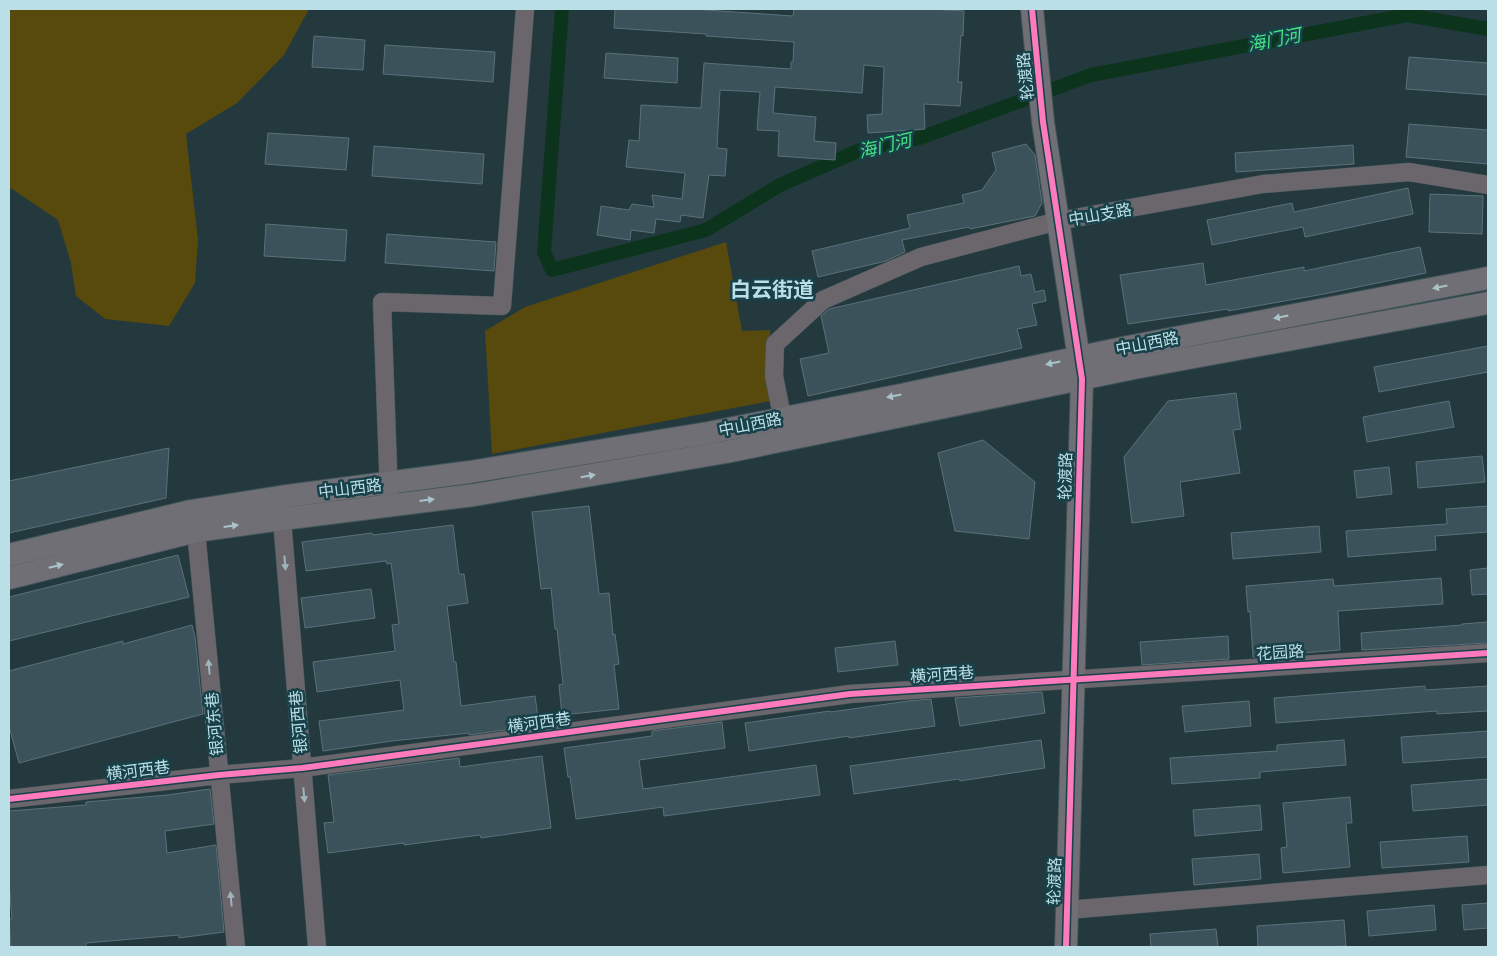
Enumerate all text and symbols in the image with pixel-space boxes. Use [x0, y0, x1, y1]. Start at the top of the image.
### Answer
water label: 海门河 [1245, 23, 1305, 55]
street label: 轮渡路 [1014, 51, 1036, 101]
water label: 海门河 [856, 129, 916, 162]
street label: 中山支路 [1067, 200, 1133, 228]
district label: 白云街道 [730, 277, 814, 301]
one-way arrow [1432, 283, 1448, 291]
one-way arrow [1272, 314, 1288, 322]
street label: 中山西路 [1114, 328, 1180, 358]
one-way arrow [1044, 359, 1060, 367]
one-way arrow [886, 392, 901, 400]
street label: 中山西路 [717, 409, 783, 439]
street label: 轮渡路 [1056, 452, 1074, 500]
one-way arrow [580, 471, 596, 479]
street label: 中山西路 [317, 475, 383, 501]
one-way arrow [420, 496, 436, 504]
one-way arrow [224, 522, 240, 530]
one-way arrow [281, 555, 289, 571]
one-way arrow [49, 562, 64, 570]
street label: 花园路 [1255, 641, 1305, 663]
one-way arrow [205, 659, 213, 675]
street label: 横河西巷 [909, 663, 975, 685]
street label: 银河西巷 [286, 689, 310, 755]
street label: 银河东巷 [202, 691, 226, 757]
street label: 横河西巷 [506, 709, 572, 735]
street label: 横河西巷 [105, 757, 171, 783]
one-way arrow [300, 787, 308, 803]
street label: 轮渡路 [1044, 857, 1064, 905]
one-way arrow [227, 890, 235, 906]

